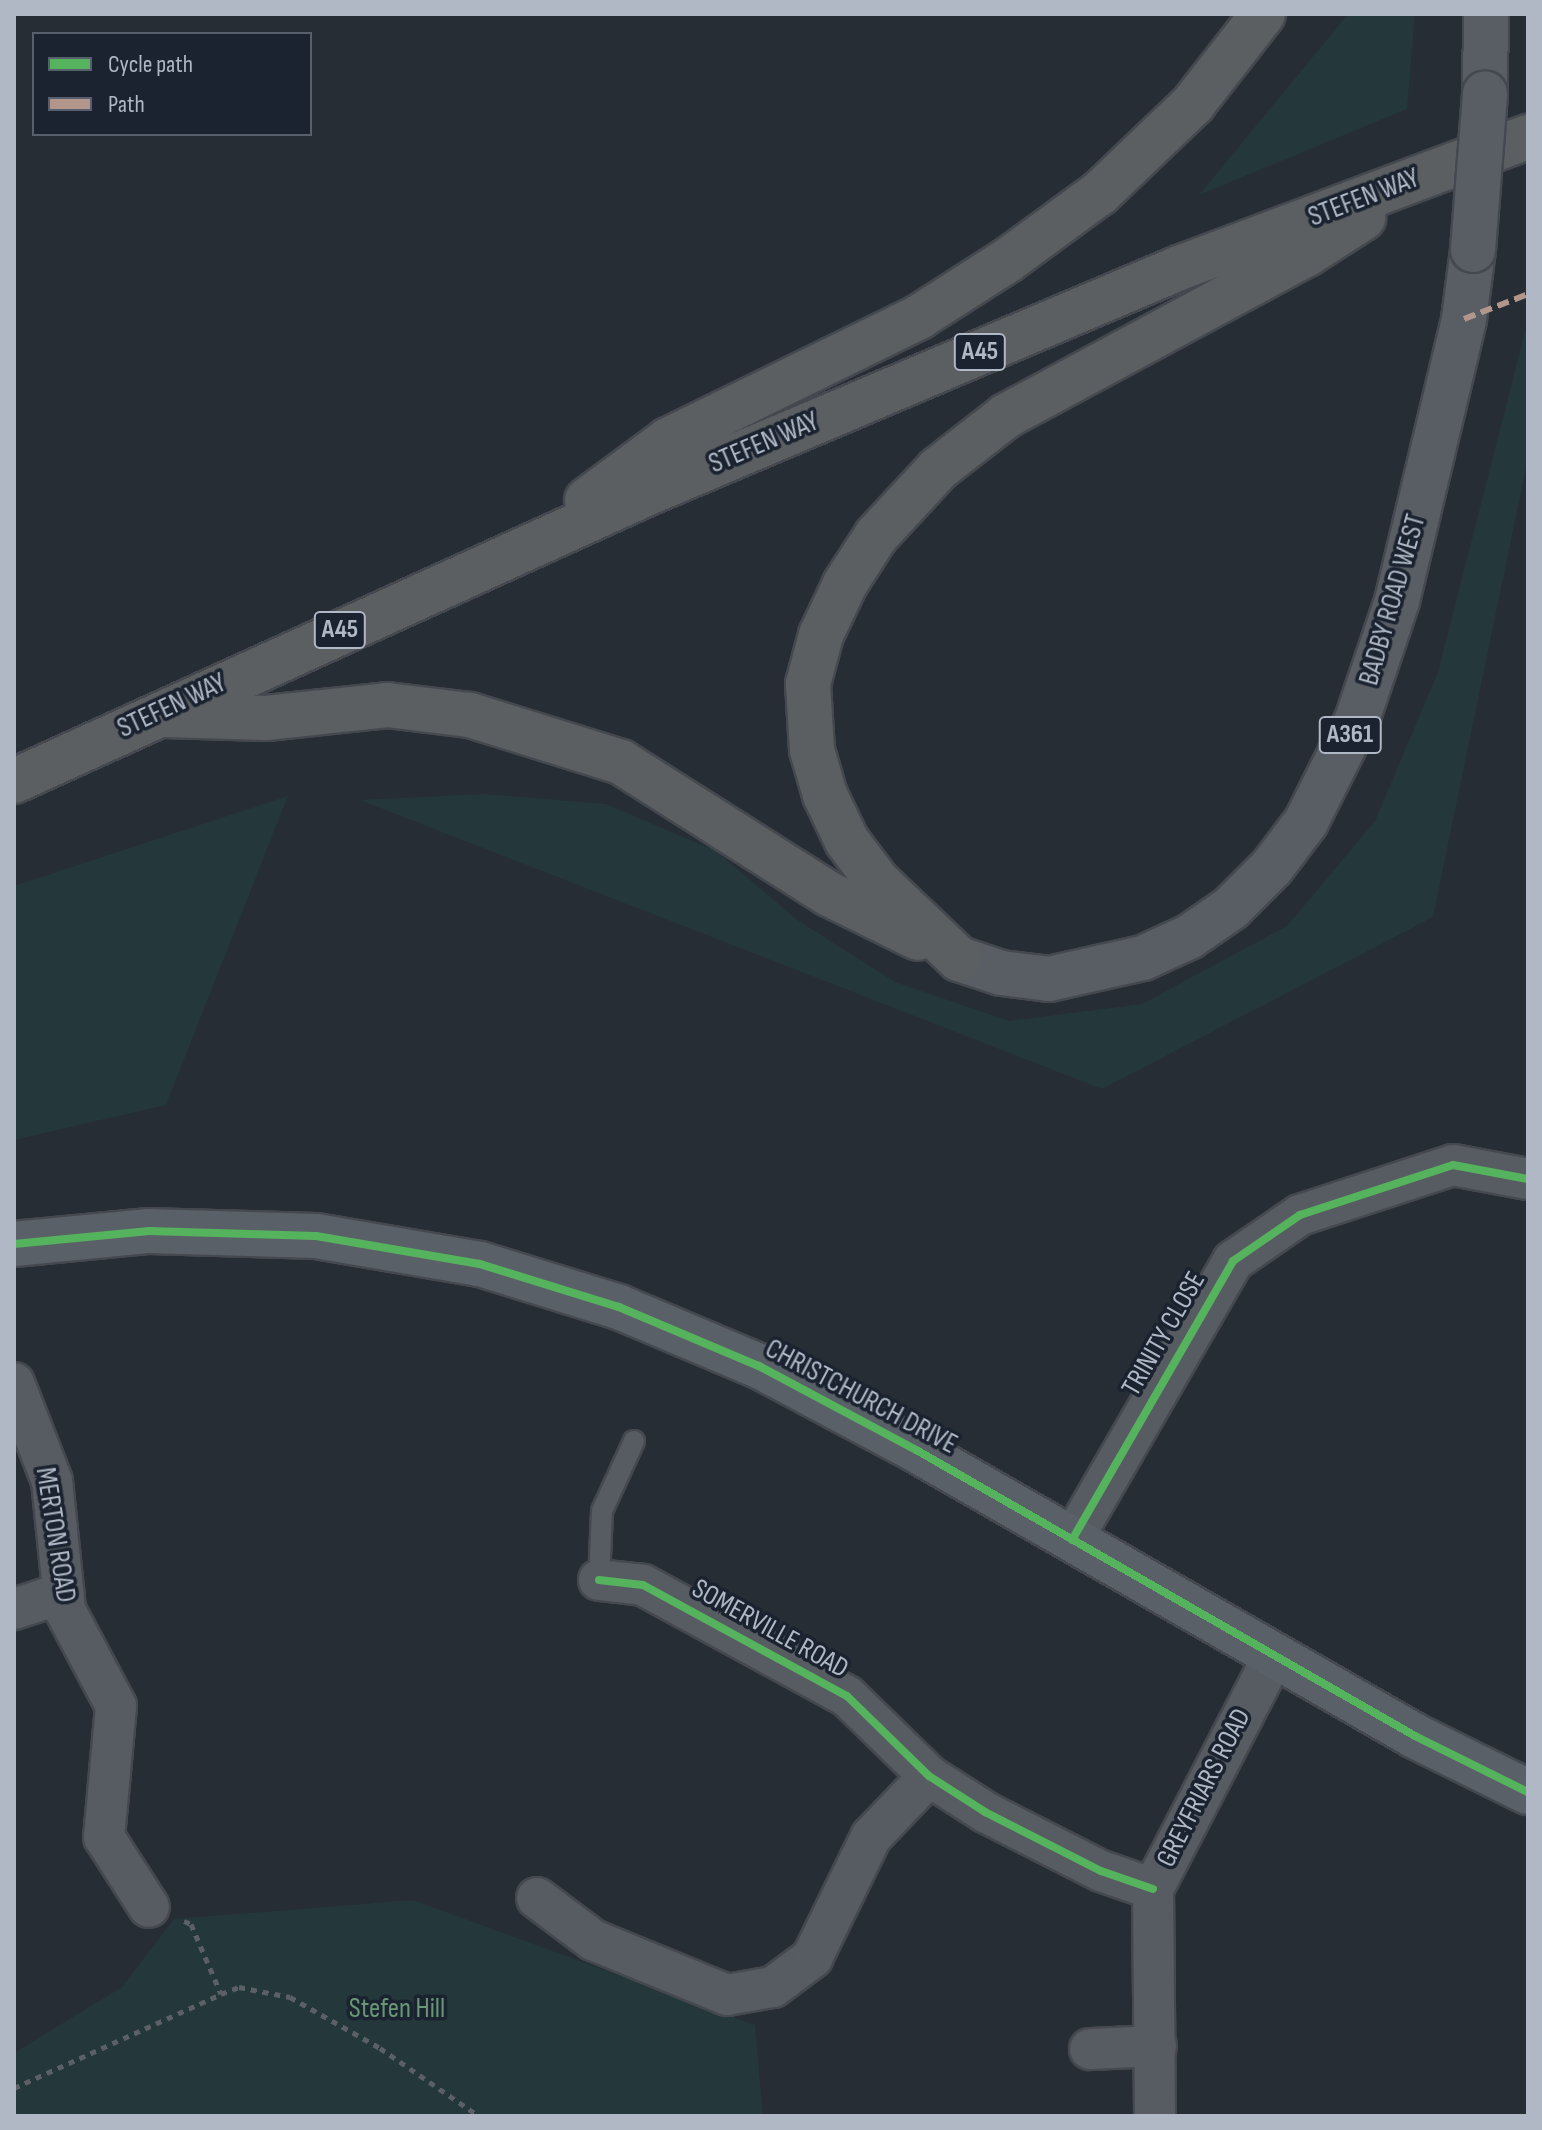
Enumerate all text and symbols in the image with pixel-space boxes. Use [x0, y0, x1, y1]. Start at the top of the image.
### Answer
legend [32, 32, 312, 136]
text: Cycle path [108, 50, 193, 79]
text: Path [108, 90, 145, 119]
street label: STEFEN WAY [1304, 162, 1424, 234]
road number: A45 [952, 330, 1008, 374]
street label: STEFEN WAY [704, 405, 824, 481]
street label: BADBY ROAD WEST [1353, 511, 1433, 689]
road number: A45 [312, 608, 368, 652]
street label: STEFEN WAY [112, 666, 232, 746]
road number: A361 [1318, 713, 1382, 757]
street label: TRINITY CLOSE [1115, 1266, 1213, 1402]
street label: CHRISTCHURCH DRIVE [759, 1332, 963, 1462]
street label: MERTON ROAD [28, 1465, 82, 1605]
street label: SOMERVILLE ROAD [686, 1572, 854, 1686]
street label: GREYFRIARS ROAD [1150, 1703, 1258, 1873]
park label: Stefen Hill [349, 1992, 445, 2026]

